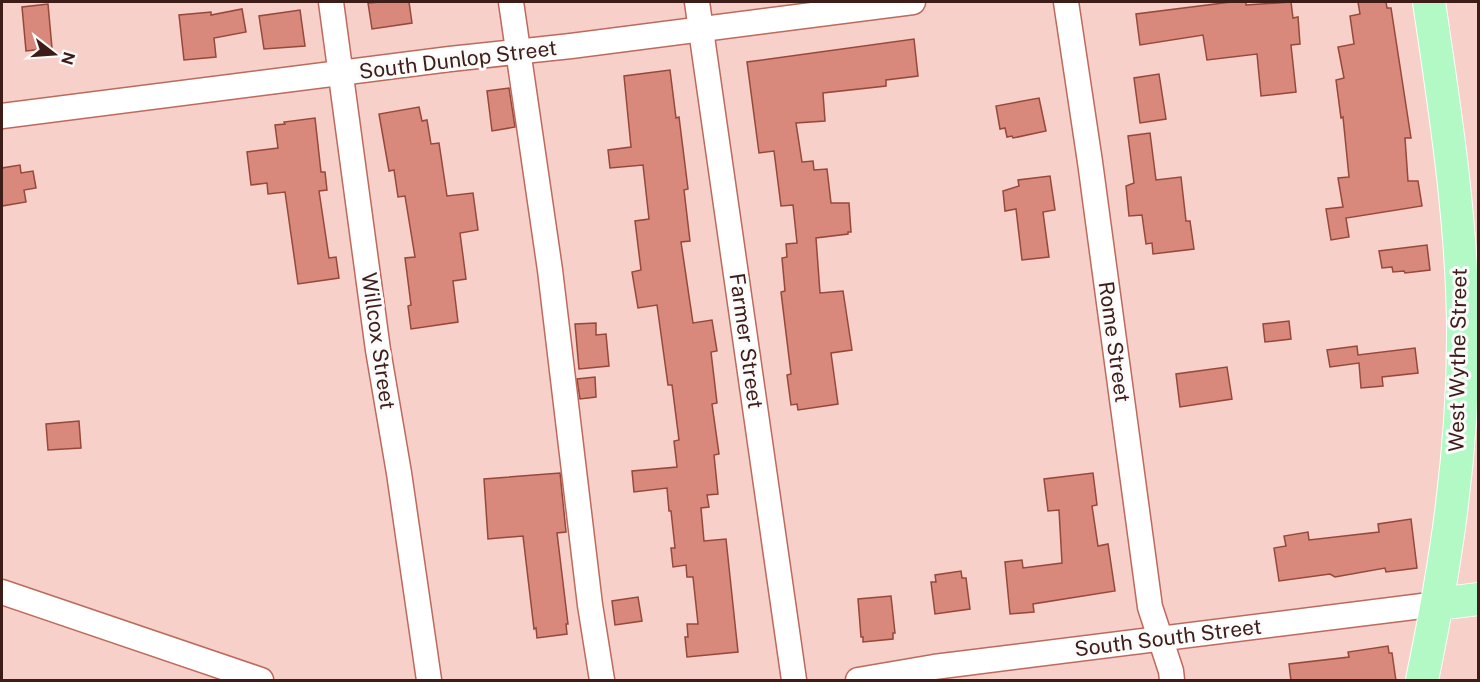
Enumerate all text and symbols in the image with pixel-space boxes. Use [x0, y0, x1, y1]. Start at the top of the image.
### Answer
north arrow [24, 24, 84, 84]
street label: South Dunlop Street [358, 35, 558, 84]
text: N [57, 49, 79, 67]
street label: West Wythe Street [1443, 268, 1472, 452]
street label: Willcox Street [357, 271, 400, 411]
street label: Farmer Street [725, 271, 768, 410]
street label: Rome Street [1094, 280, 1135, 404]
street label: South South Street [1073, 614, 1263, 661]

